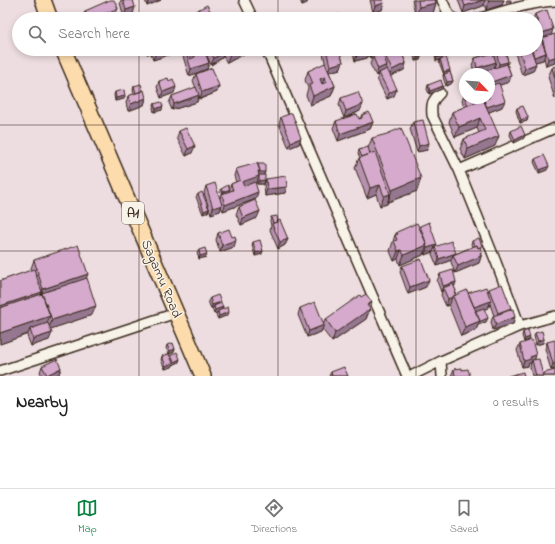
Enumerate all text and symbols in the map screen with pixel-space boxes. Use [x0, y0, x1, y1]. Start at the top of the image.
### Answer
search box [12, 12, 543, 56]
icon: search [26, 23, 48, 45]
text: Search here [58, 23, 130, 45]
north arrow [459, 68, 495, 104]
road number: A1 [122, 202, 144, 224]
street label: Sagamu Road [134, 237, 187, 322]
text: Nearby [16, 390, 68, 415]
text: 0 results [493, 393, 539, 412]
tab: Map [76, 497, 98, 537]
tab: Directions [251, 497, 297, 537]
tab: Saved [450, 497, 479, 537]

